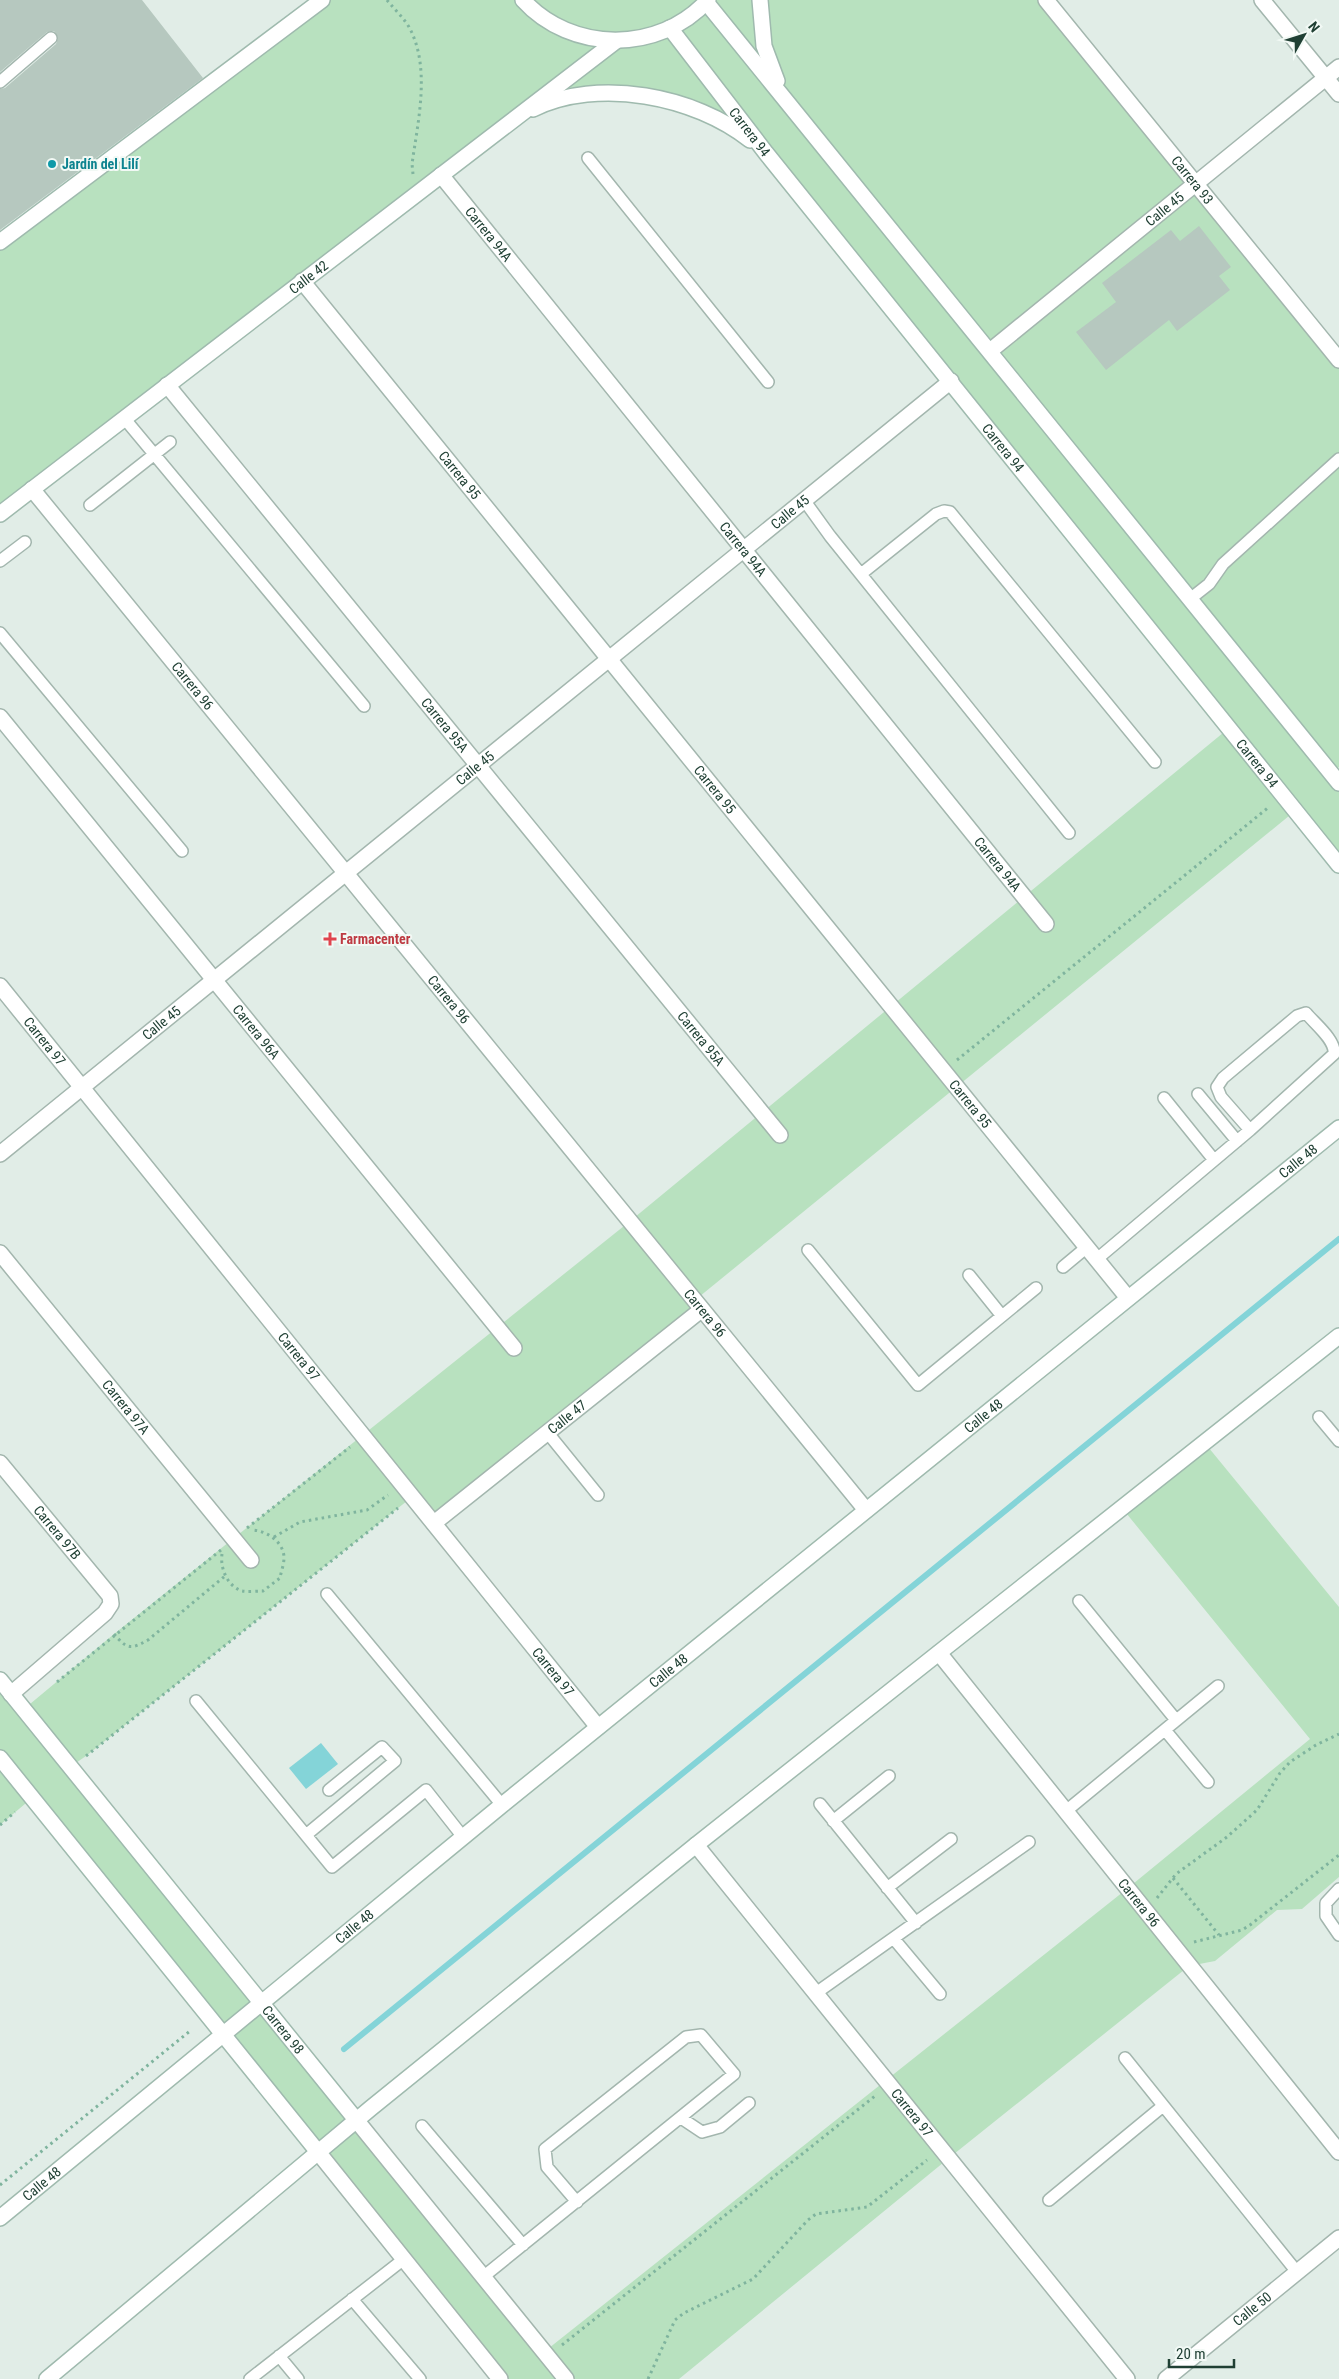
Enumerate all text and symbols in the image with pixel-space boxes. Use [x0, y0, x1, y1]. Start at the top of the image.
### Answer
north arrow [1279, 10, 1329, 60]
text: N [1305, 18, 1323, 35]
street label: Carrera 94 [726, 104, 774, 160]
street label: Carrera 93 [1168, 153, 1217, 207]
place label: Jardín del Lilí [62, 156, 140, 172]
marker: Jardín del Lilí [46, 158, 58, 170]
street label: Calle 45 [1142, 189, 1187, 229]
street label: Carrera 94A [462, 204, 516, 265]
street label: Calle 42 [286, 257, 331, 297]
street label: Carrera 94 [979, 420, 1028, 475]
street label: Carrera 95 [435, 448, 484, 502]
street label: Calle 45 [768, 492, 812, 532]
street label: Carrera 94A [716, 519, 770, 580]
street label: Carrera 96 [168, 658, 217, 713]
street label: Carrera 95A [418, 694, 472, 755]
street label: Carrera 94 [1233, 736, 1281, 791]
street label: Calle 45 [453, 748, 497, 788]
street label: Carrera 95 [691, 762, 739, 817]
street label: Carrera 94A [971, 834, 1025, 895]
place label: Farmacenter [340, 931, 411, 947]
marker: Farmacenter [324, 933, 336, 945]
street label: Carrera 96 [425, 972, 473, 1027]
street label: Carrera 96A [230, 1001, 283, 1062]
street label: Calle 45 [139, 1002, 184, 1043]
street label: Carrera 95A [674, 1008, 728, 1069]
street label: Carrera 97 [20, 1014, 69, 1069]
street label: Carrera 95 [946, 1076, 995, 1131]
street label: Calle 48 [1276, 1141, 1321, 1181]
street label: Carrera 96 [681, 1286, 730, 1340]
street label: Carrera 97 [275, 1329, 323, 1384]
street label: Carrera 97A [99, 1377, 153, 1437]
street label: Calle 48 [961, 1395, 1006, 1436]
street label: Calle 47 [544, 1397, 589, 1437]
street label: Carrera 97B [30, 1502, 84, 1563]
street label: Carrera 97 [529, 1644, 578, 1699]
street label: Calle 48 [646, 1650, 691, 1691]
street label: Carrera 96 [1115, 1875, 1163, 1930]
street label: Calle 48 [332, 1906, 377, 1947]
street label: Carrera 98 [259, 2002, 307, 2057]
street label: Carrera 97 [888, 2085, 936, 2140]
street label: Calle 48 [19, 2163, 64, 2204]
street label: Calle 50 [1230, 2288, 1274, 2329]
scale bar [1169, 2336, 1234, 2368]
text: 20 m [1176, 2345, 1206, 2363]

